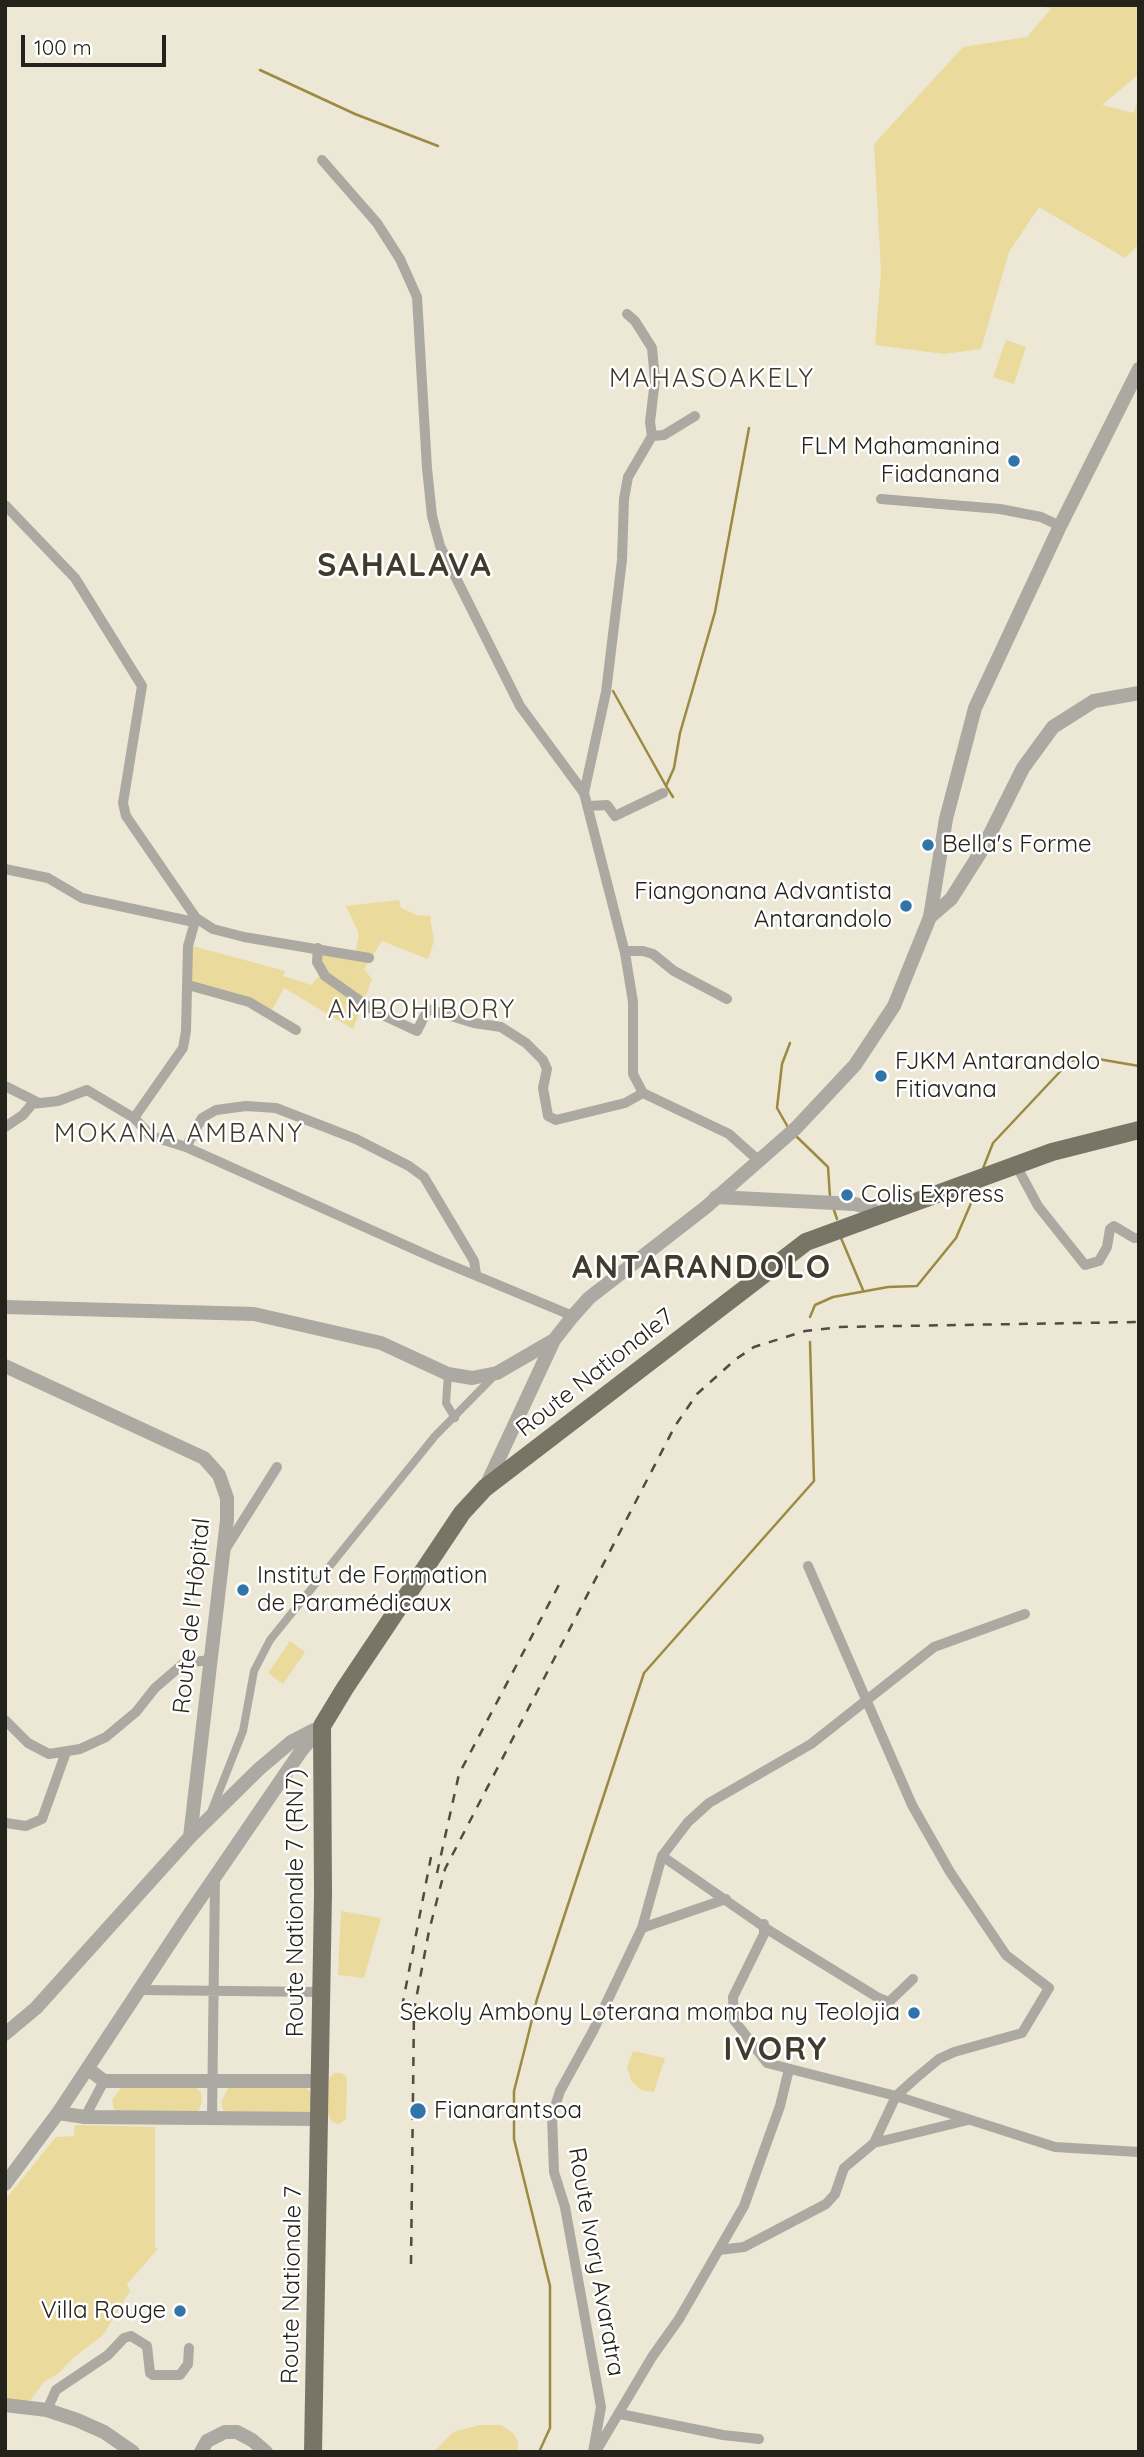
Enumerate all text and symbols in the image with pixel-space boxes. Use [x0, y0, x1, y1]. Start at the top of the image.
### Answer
scale bar [24, 21, 170, 65]
text: 100 m [34, 34, 92, 60]
district label: MAHASOAKELY [610, 363, 814, 395]
place label: FLM Mahamanina Fiadanana [801, 433, 1000, 489]
marker: FLM Mahamanina Fiadanana [1006, 453, 1022, 469]
district label: SAHALAVA [318, 547, 492, 585]
place label: Bella's Forme [942, 831, 1092, 859]
marker: Bella's Forme [920, 837, 936, 853]
place label: Fiangonana Advantista Antarandolo [634, 878, 892, 934]
marker: Fiangonana Advantista Antarandolo [898, 898, 914, 914]
district label: AMBOHIBORY [329, 994, 515, 1026]
place label: FJKM Antarandolo Fitiavana [895, 1048, 1100, 1104]
marker: FJKM Antarandolo Fitiavana [873, 1068, 889, 1084]
district label: MOKANA AMBANY [56, 1118, 302, 1150]
place label: Colis Express [861, 1181, 1004, 1209]
marker: Colis Express [839, 1187, 855, 1203]
district label: ANTARANDOLO [573, 1249, 831, 1287]
street label: Route Nationale7 [511, 1303, 679, 1443]
street label: Route de l'Hôpital [167, 1517, 217, 1715]
place label: Institut de Formation de Paramédicaux [257, 1562, 488, 1618]
marker: Institut de Formation de Paramédicaux [235, 1582, 251, 1598]
street label: Route Nationale 7 (RN7) [282, 1769, 310, 2037]
place label: Sekoly Ambony Loterana momba ny Teolojia [400, 1999, 900, 2027]
marker: Sekoly Ambony Loterana momba ny Teolojia [906, 2005, 922, 2021]
district label: IVORY [724, 2031, 828, 2069]
place label: Fianarantsoa [434, 2097, 582, 2125]
marker: Fianarantsoa [408, 2101, 428, 2121]
street label: Route Ivory Avaratra [562, 2145, 630, 2379]
street label: Route Nationale 7 [276, 2186, 308, 2384]
place label: Villa Rouge [41, 2297, 166, 2325]
marker: Villa Rouge [172, 2303, 188, 2319]

